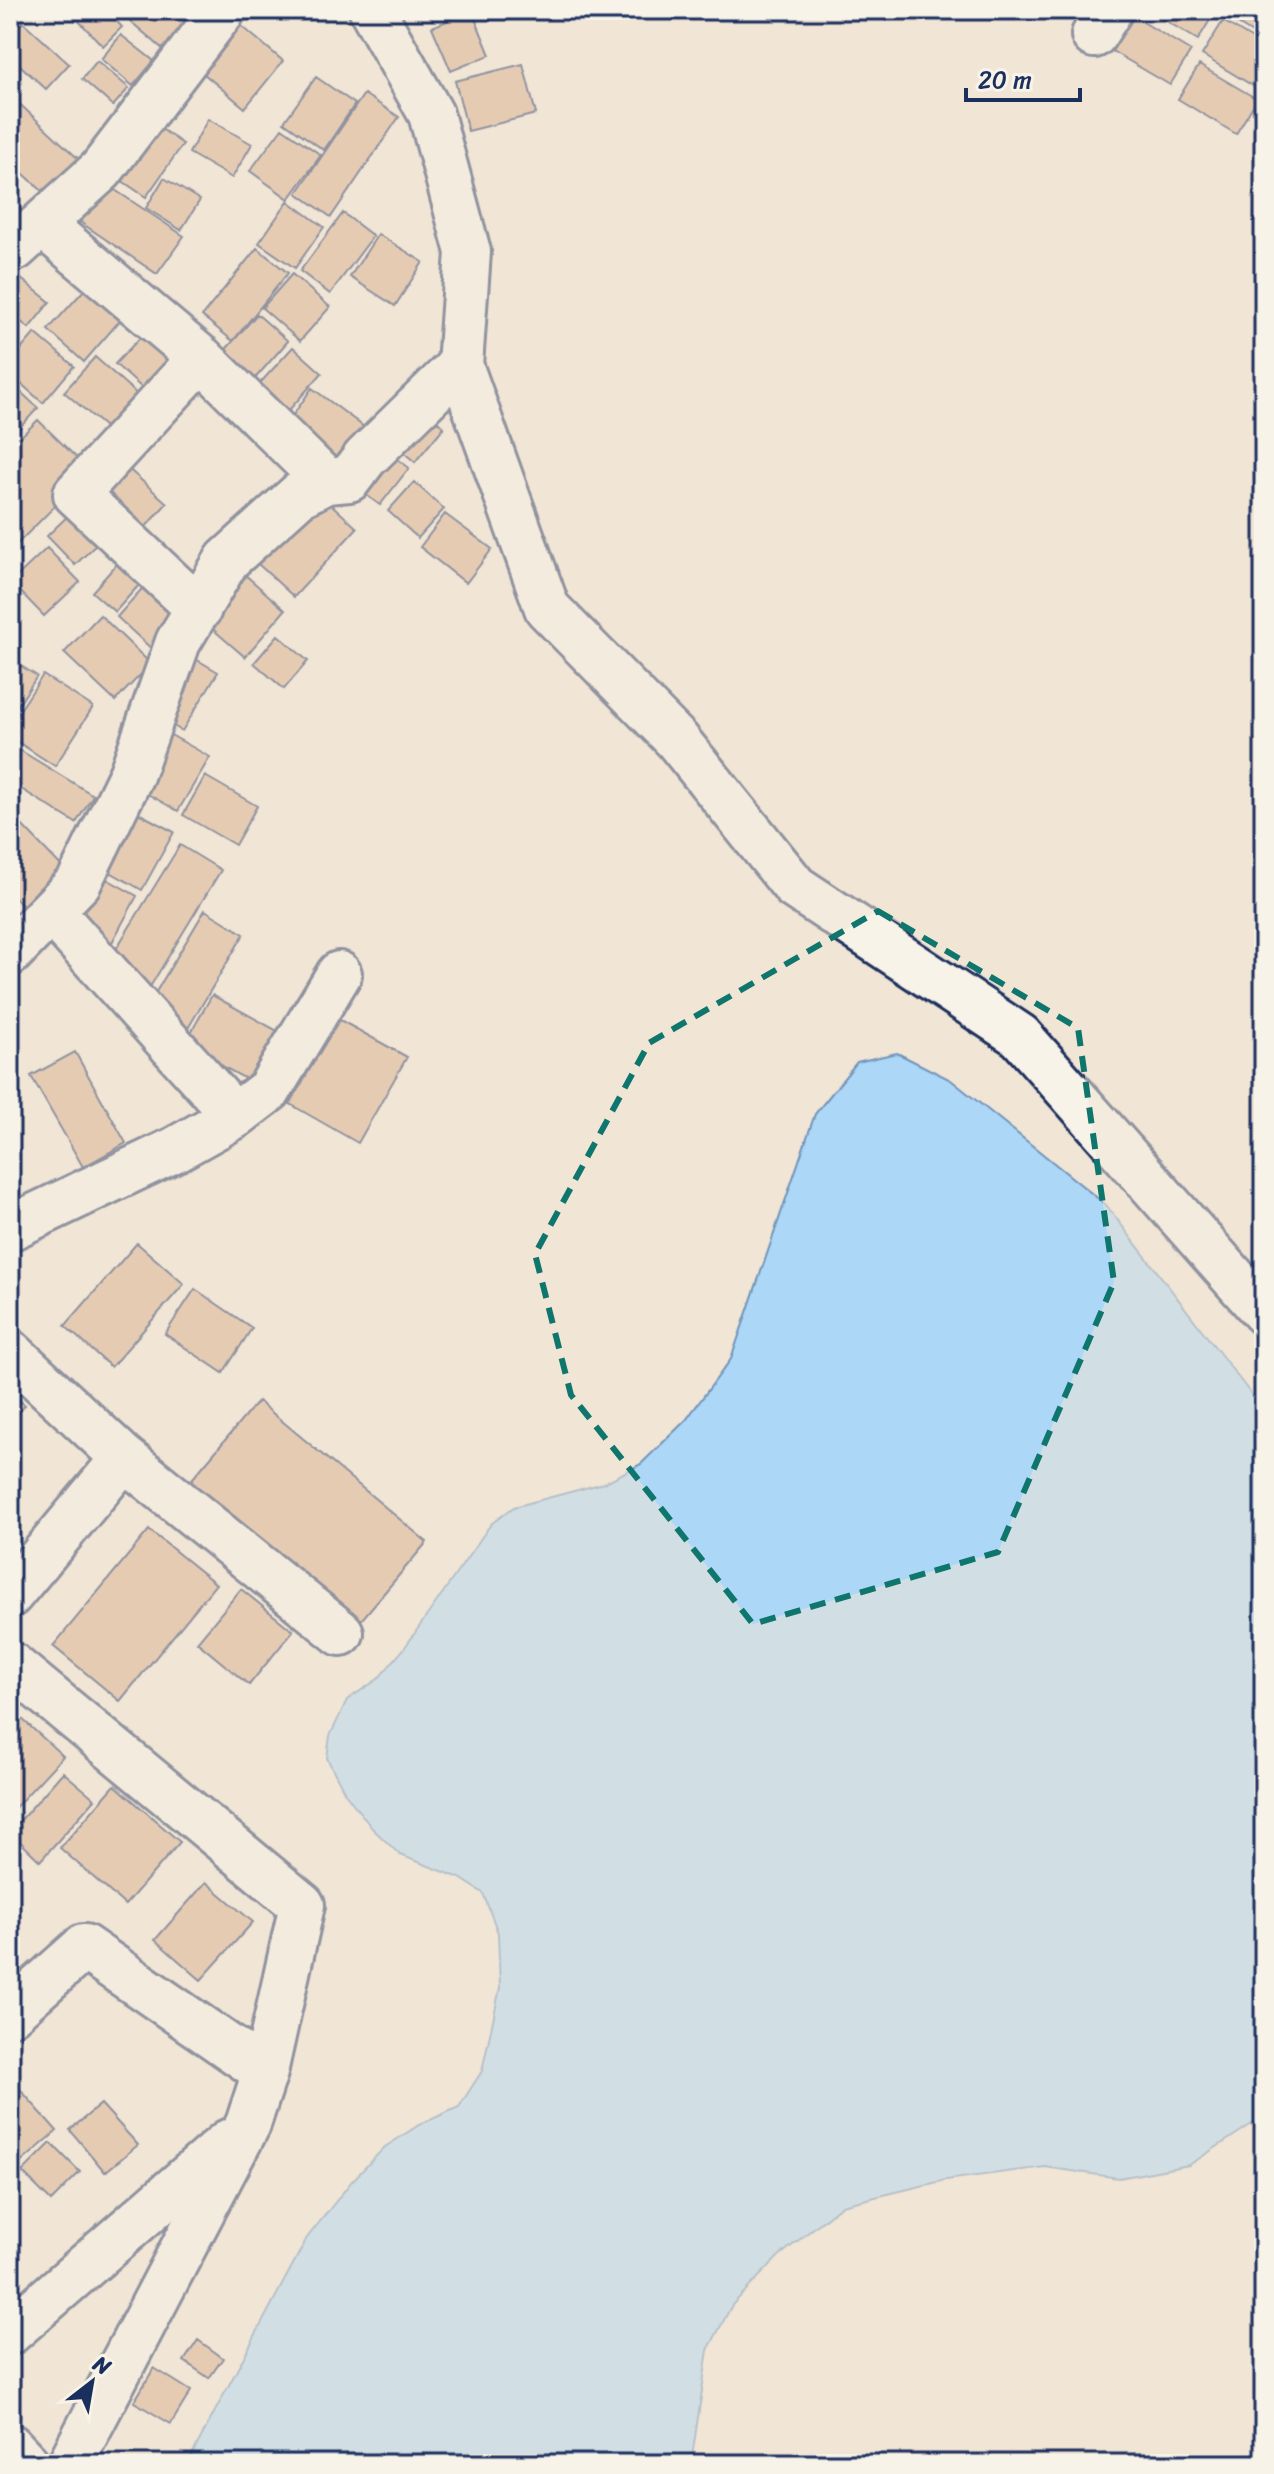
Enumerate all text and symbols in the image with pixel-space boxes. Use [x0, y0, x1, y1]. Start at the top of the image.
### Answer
scale bar [966, 52, 1080, 102]
text: 20 m [978, 59, 1032, 101]
north arrow [52, 2342, 132, 2422]
text: N [85, 2344, 119, 2386]

